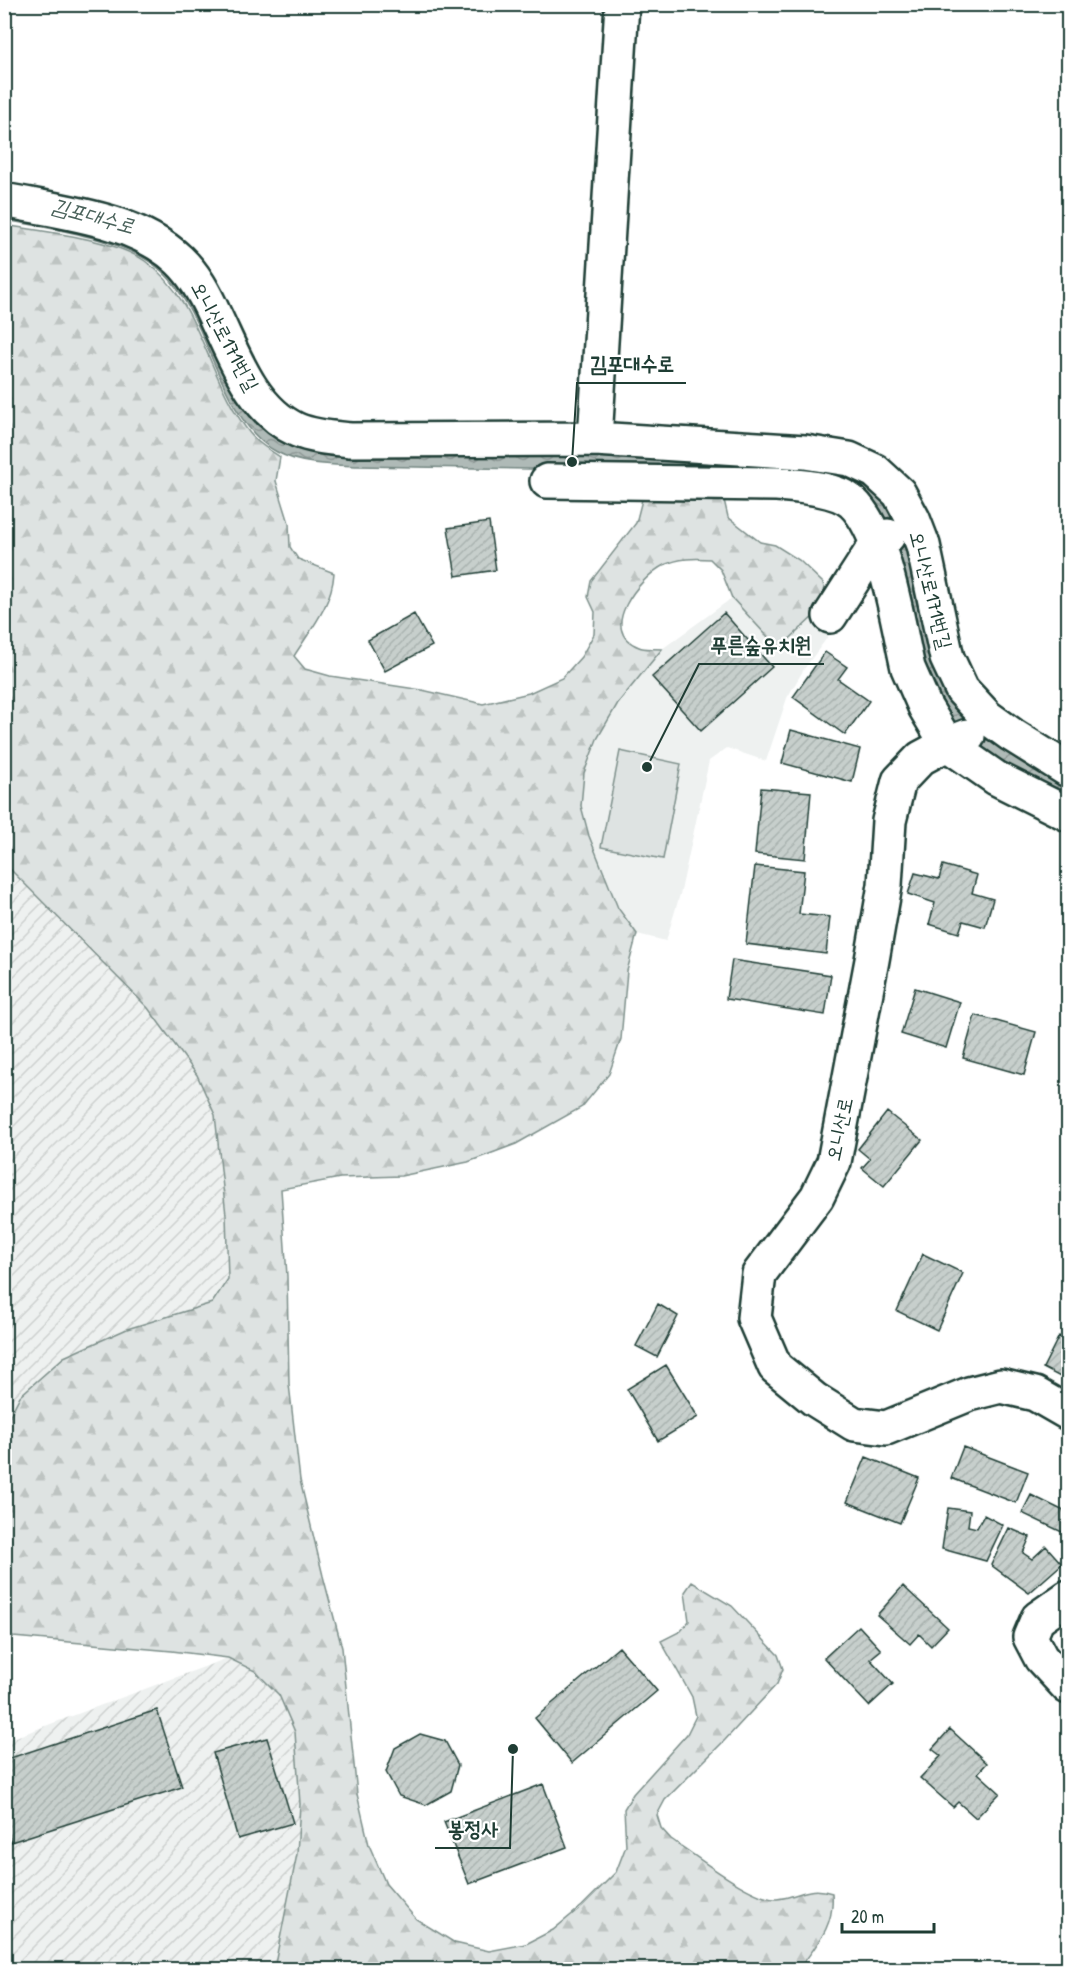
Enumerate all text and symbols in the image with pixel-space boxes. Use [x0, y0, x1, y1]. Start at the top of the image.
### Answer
water label: 김포대수로 [49, 191, 138, 240]
street label: 오니산로171번길 [185, 276, 266, 396]
callout: 김포대수로 [577, 344, 686, 383]
text: 김포대수로 [590, 349, 674, 378]
street label: 오니산로171번길 [904, 528, 959, 652]
callout: 푸른숲유치원 [699, 625, 824, 664]
text: 푸른숲유치원 [710, 630, 812, 659]
street label: 오니산로 [819, 1095, 858, 1163]
callout: 봉정사 [435, 1809, 510, 1848]
text: 봉정사 [448, 1814, 498, 1843]
scale bar [842, 1896, 934, 1934]
text: 20 m [851, 1904, 884, 1929]

